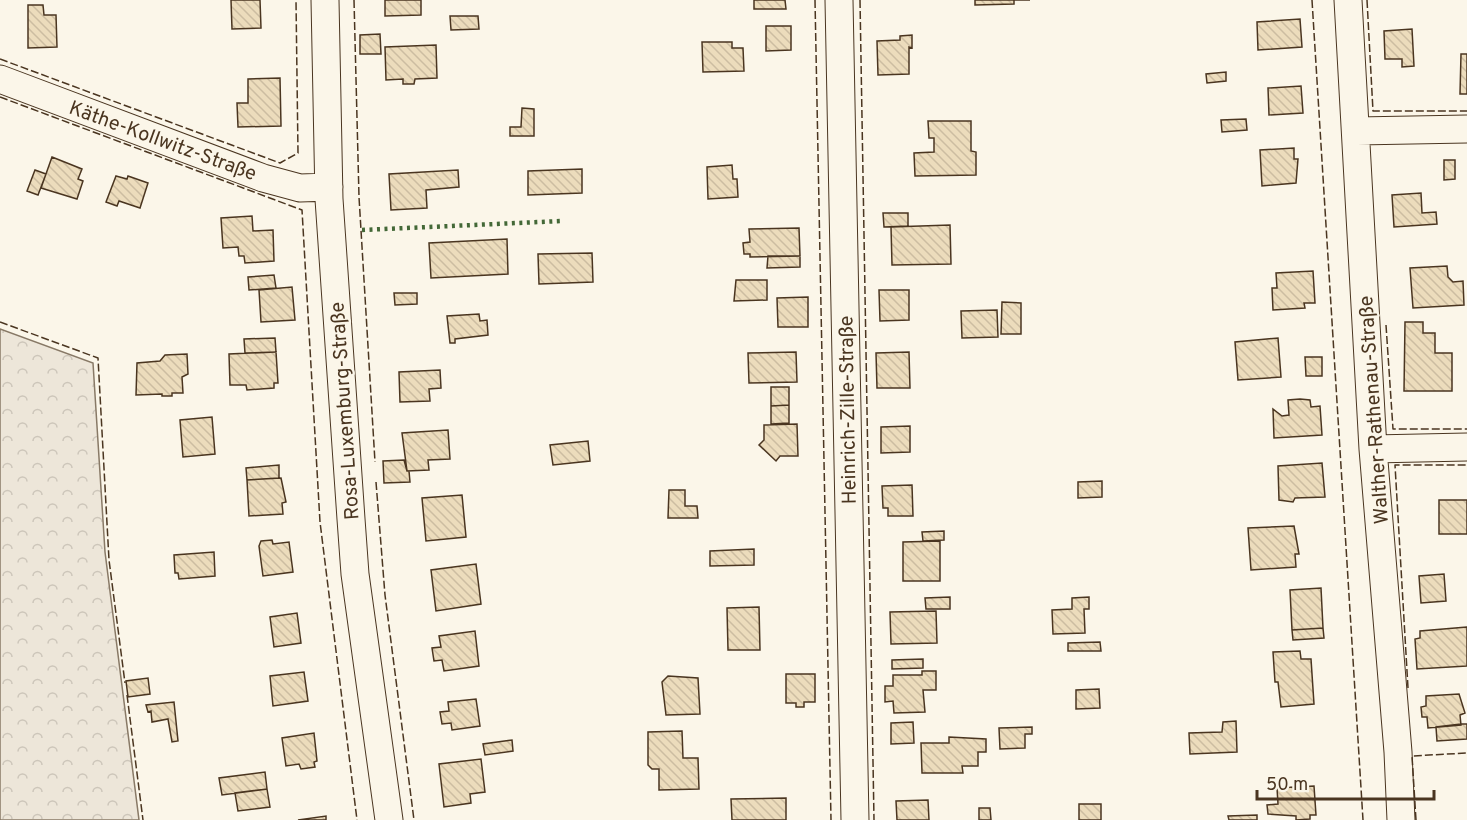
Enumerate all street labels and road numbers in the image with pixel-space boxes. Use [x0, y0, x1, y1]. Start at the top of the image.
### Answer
street label: Käthe-Kollwitz-Straße [65, 96, 260, 188]
street label: Walther-Rathenau-Straße [1354, 295, 1396, 525]
street label: Rosa-Luxemburg-Straße [325, 301, 367, 521]
street label: Heinrich-Zille-Straße [834, 315, 864, 505]

